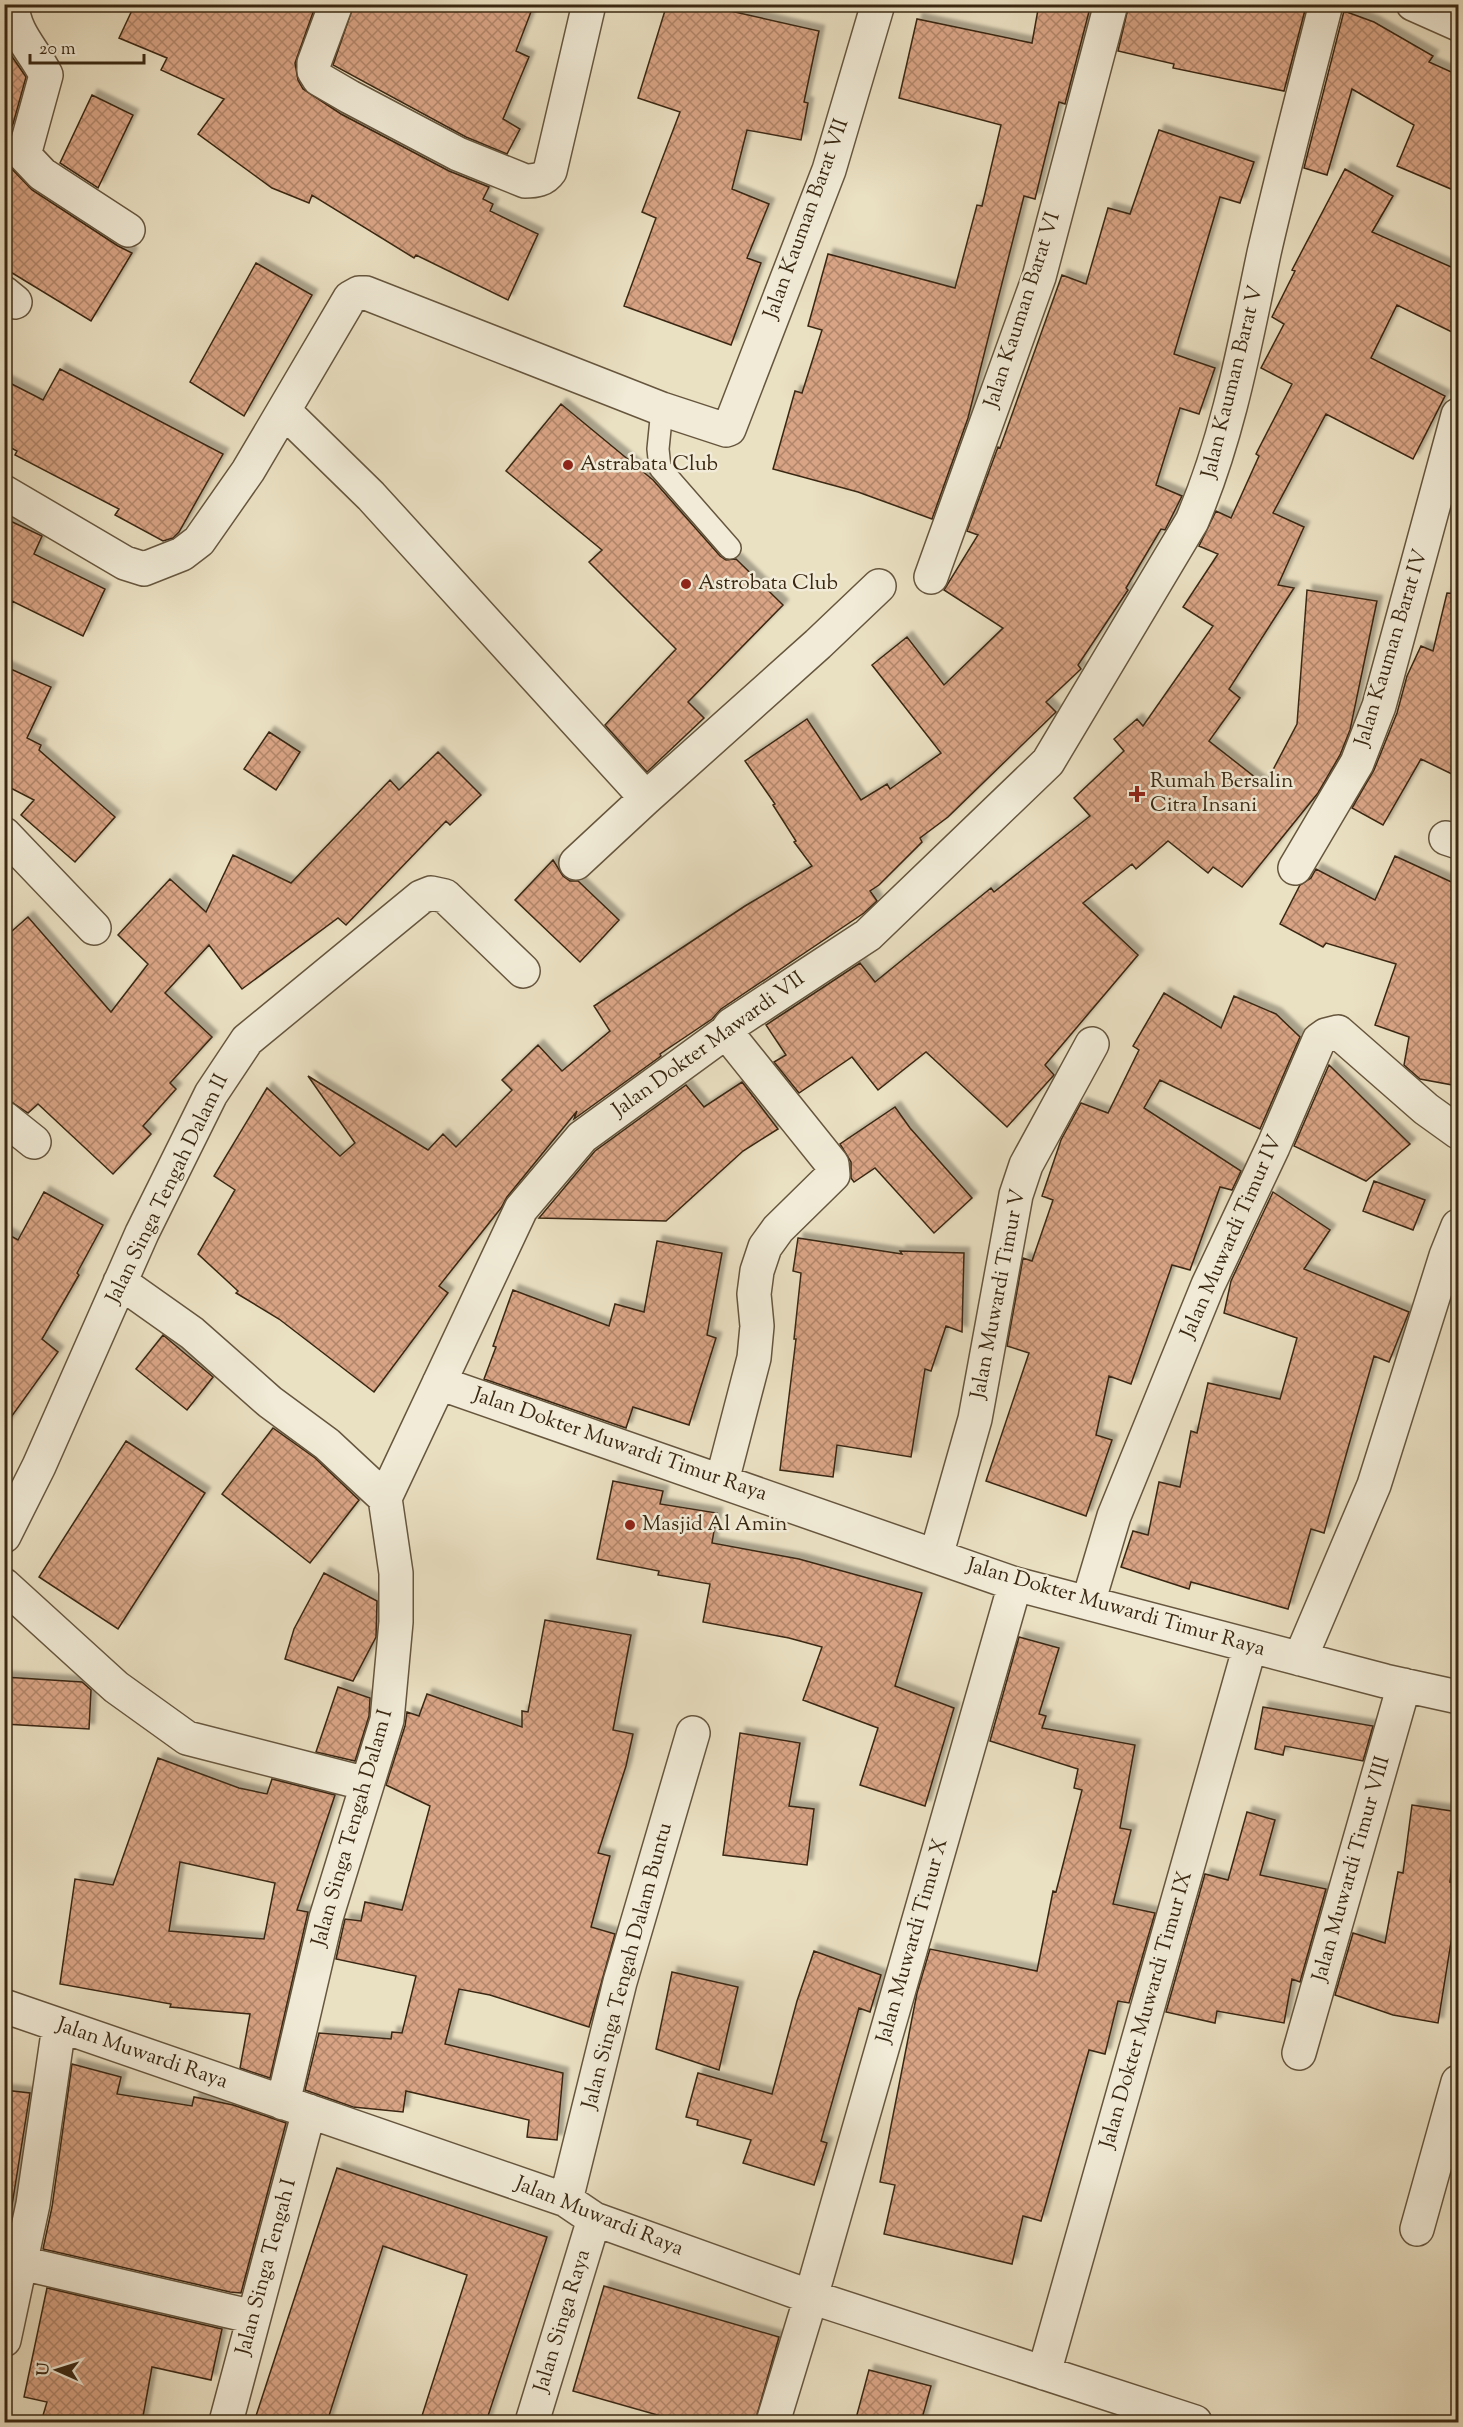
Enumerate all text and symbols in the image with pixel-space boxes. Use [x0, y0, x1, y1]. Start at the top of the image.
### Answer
scale bar [30, 27, 144, 65]
text: 20 m [39, 37, 76, 63]
street label: Jalan Kauman Barat VII [756, 115, 857, 324]
street label: Jalan Kauman Barat VI [977, 208, 1069, 413]
street label: Jalan Kauman Barat V [1194, 283, 1271, 482]
place label: Astrabata Club [580, 450, 718, 480]
marker: Astrabata Club [561, 458, 575, 472]
street label: Jalan Kauman Barat IV [1348, 546, 1436, 751]
place label: Astrobata Club [698, 569, 838, 599]
marker: Astrobata Club [679, 577, 693, 591]
place label: Rumah Bersalin Citra Insani [1150, 767, 1293, 821]
marker: Rumah Bersalin Citra Insani [1128, 785, 1146, 803]
street label: Jalan Dokter Mawardi VII [606, 965, 812, 1126]
street label: Jalan Singa Tengah Dalam II [99, 1069, 237, 1310]
street label: Jalan Muwardi Timur IV [1173, 1131, 1290, 1344]
street label: Jalan Muwardi Timur V [964, 1187, 1034, 1402]
street label: Jalan Dokter Muwardi Timur Raya [468, 1380, 771, 1510]
place label: Masjid Al Amin [642, 1510, 788, 1540]
marker: Masjid Al Amin [623, 1518, 637, 1532]
street label: Jalan Dokter Muwardi Timur Raya [962, 1551, 1269, 1665]
street label: Jalan Singa Tengah Dalam I [304, 1706, 401, 1951]
street label: Jalan Muwardi Timur VIII [1305, 1753, 1399, 1986]
street label: Jalan Singa Tengah Dalam Buntu [575, 1819, 681, 2114]
street label: Jalan Muwardi Timur X [869, 1835, 957, 2048]
street label: Jalan Dokter Muwardi Timur IX [1093, 1868, 1201, 2153]
street label: Jalan Muwardi Raya [51, 2010, 232, 2097]
street label: Jalan Muwardi Raya [509, 2169, 688, 2265]
street label: Jalan Singa Tengah I [229, 2175, 305, 2360]
street label: Jalan Singa Raya [527, 2246, 599, 2397]
north arrow [27, 2340, 87, 2400]
text: U [33, 2361, 56, 2376]

